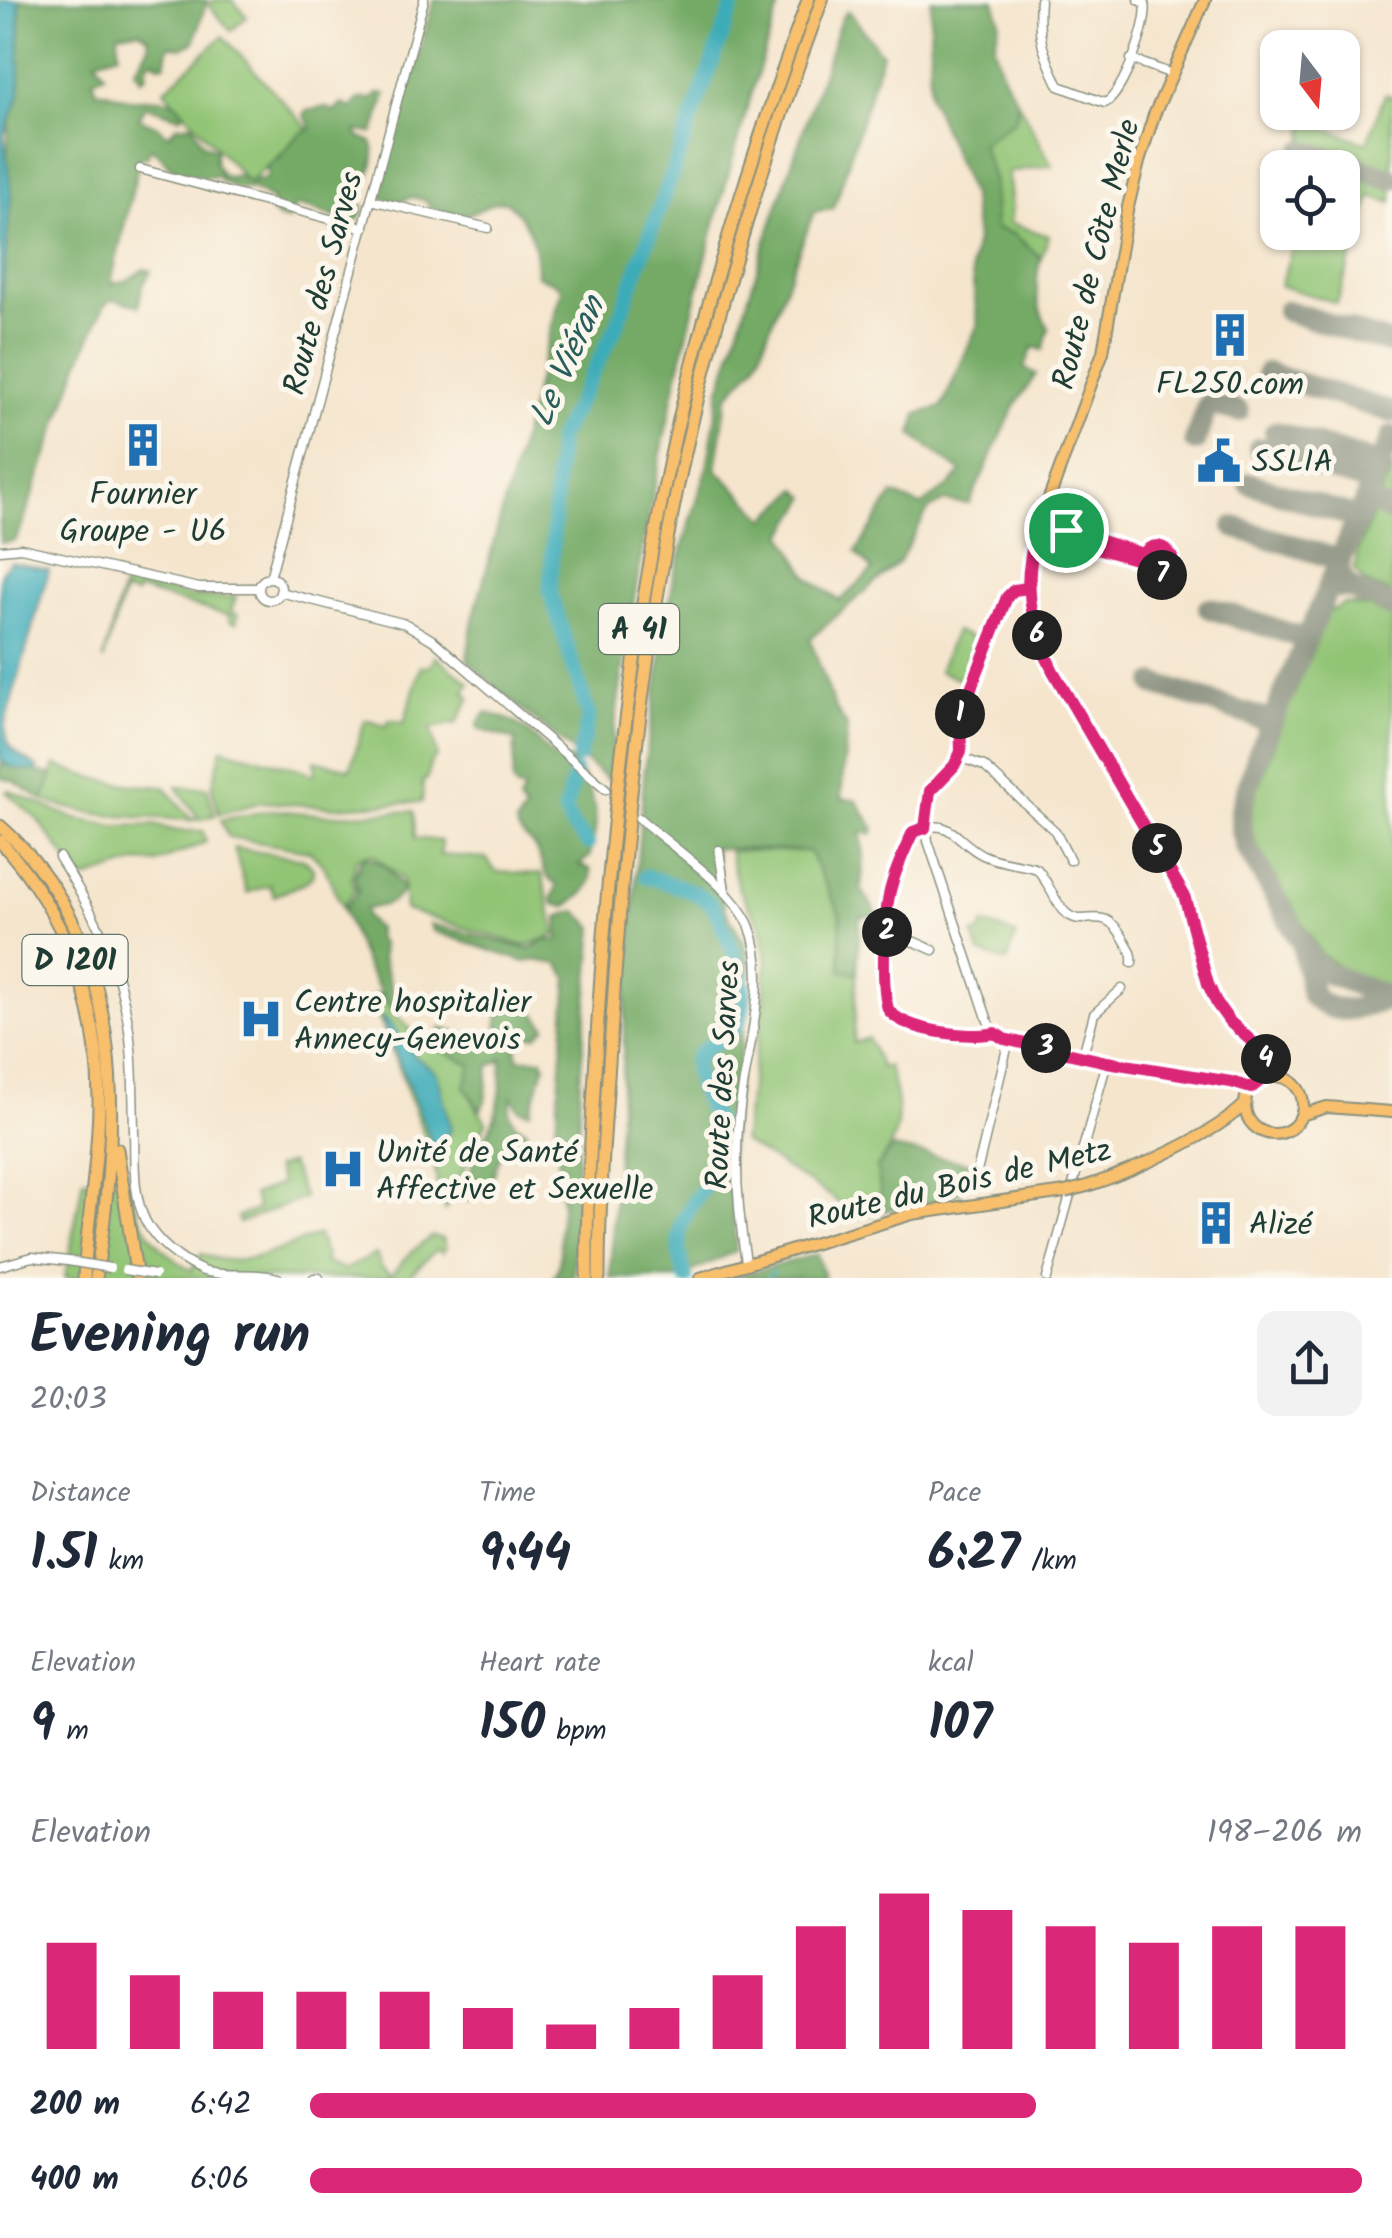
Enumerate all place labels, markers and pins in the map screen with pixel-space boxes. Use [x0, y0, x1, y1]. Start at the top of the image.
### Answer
building icon: FL250.com [1206, 311, 1254, 359]
place label: FL250.com [1156, 360, 1304, 411]
building icon: Fournier Groupe - U6 [119, 421, 167, 469]
public building icon: SSLIA [1195, 437, 1243, 485]
place label: SSLIA [1252, 438, 1333, 489]
place label: Fournier Groupe - U6 [59, 470, 227, 558]
pin [1024, 488, 1109, 573]
pin: 7 [1137, 550, 1187, 600]
pin: 6 [1012, 610, 1062, 660]
pin: 1 [935, 689, 985, 739]
pin: 5 [1132, 823, 1182, 873]
pin: 2 [862, 907, 912, 957]
place label: Centre hospitalier Annecy-Genevois [294, 978, 533, 1066]
hospital icon: Centre hospitalier Annecy-Genevois [237, 995, 285, 1043]
pin: 3 [1021, 1023, 1071, 1073]
pin: 4 [1241, 1034, 1291, 1084]
place label: Unité de Santé Affective et Sexuelle [376, 1128, 653, 1216]
hospital icon: Unité de Santé Affective et Sexuelle [319, 1145, 367, 1193]
building icon: Alizé [1192, 1199, 1240, 1247]
place label: Alizé [1249, 1200, 1314, 1251]

